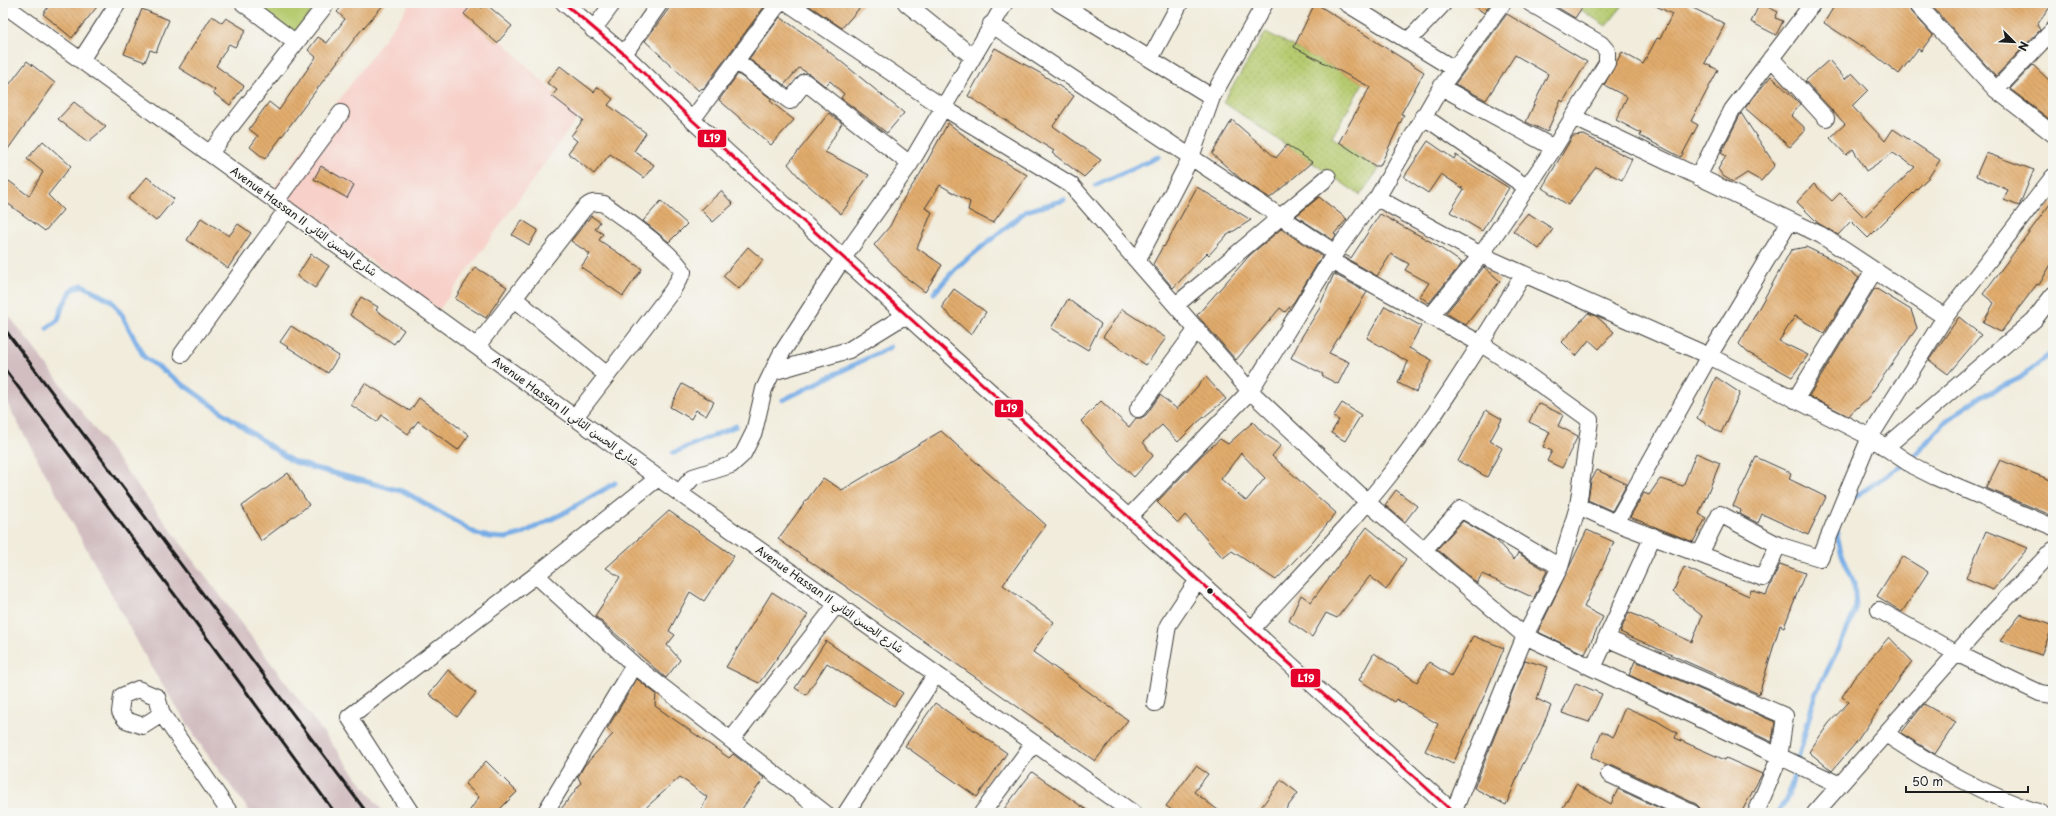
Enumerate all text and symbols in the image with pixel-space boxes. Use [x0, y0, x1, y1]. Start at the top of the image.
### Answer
north arrow [1994, 22, 2034, 62]
text: N [2014, 39, 2033, 54]
line badge: L19 [697, 129, 727, 148]
text: L19 [703, 129, 721, 146]
street label: Avenue Hassan II شارع الحسن الثاني [225, 162, 381, 282]
street label: Avenue Hassan II شارع الحسن الثاني [487, 352, 643, 472]
line badge: L19 [994, 399, 1024, 418]
text: L19 [1000, 399, 1018, 416]
street label: Avenue Hassan II شارع الحسن الثاني [751, 541, 908, 659]
unlabelled marker [1205, 586, 1215, 596]
line badge: L19 [1290, 668, 1321, 688]
text: L19 [1297, 669, 1315, 686]
scale bar [1906, 768, 2028, 794]
text: 50 m [1912, 772, 1943, 790]

